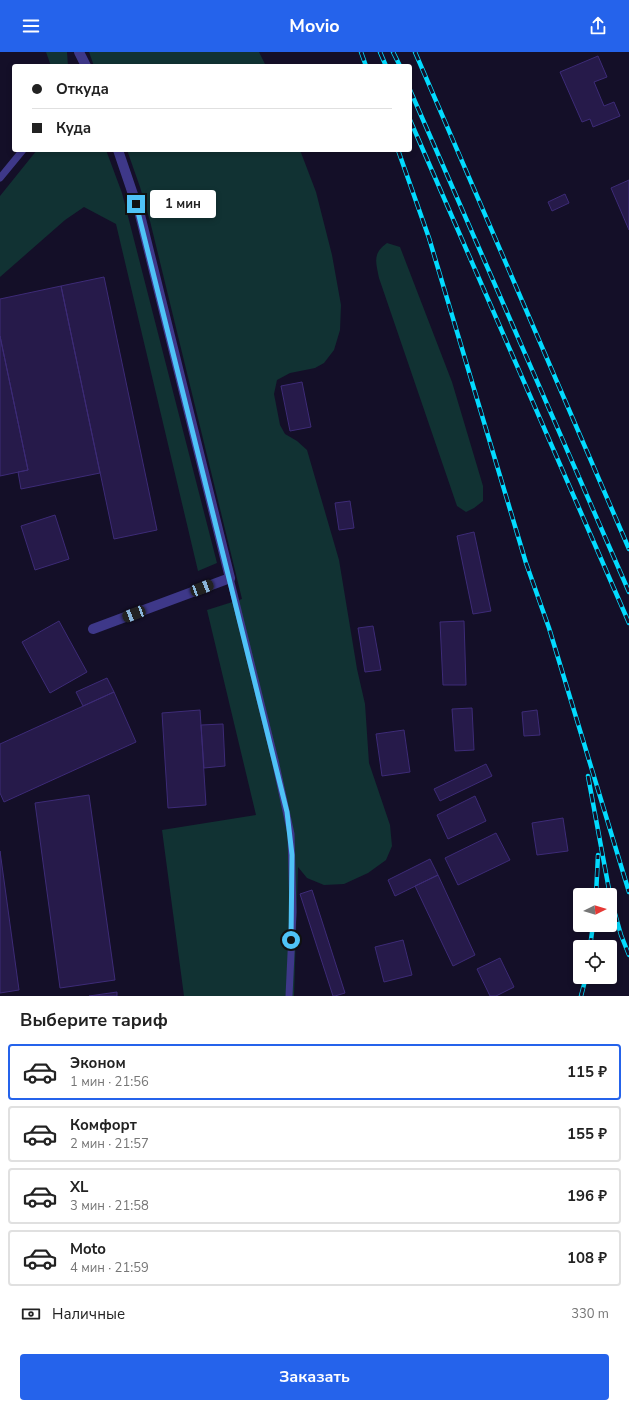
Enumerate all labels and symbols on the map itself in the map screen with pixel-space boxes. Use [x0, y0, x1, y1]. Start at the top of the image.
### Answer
callout: 1 мин [150, 190, 216, 218]
route end [127, 195, 145, 213]
car [189, 578, 215, 598]
car [121, 604, 147, 624]
north arrow [573, 888, 617, 932]
route start [282, 931, 300, 949]

